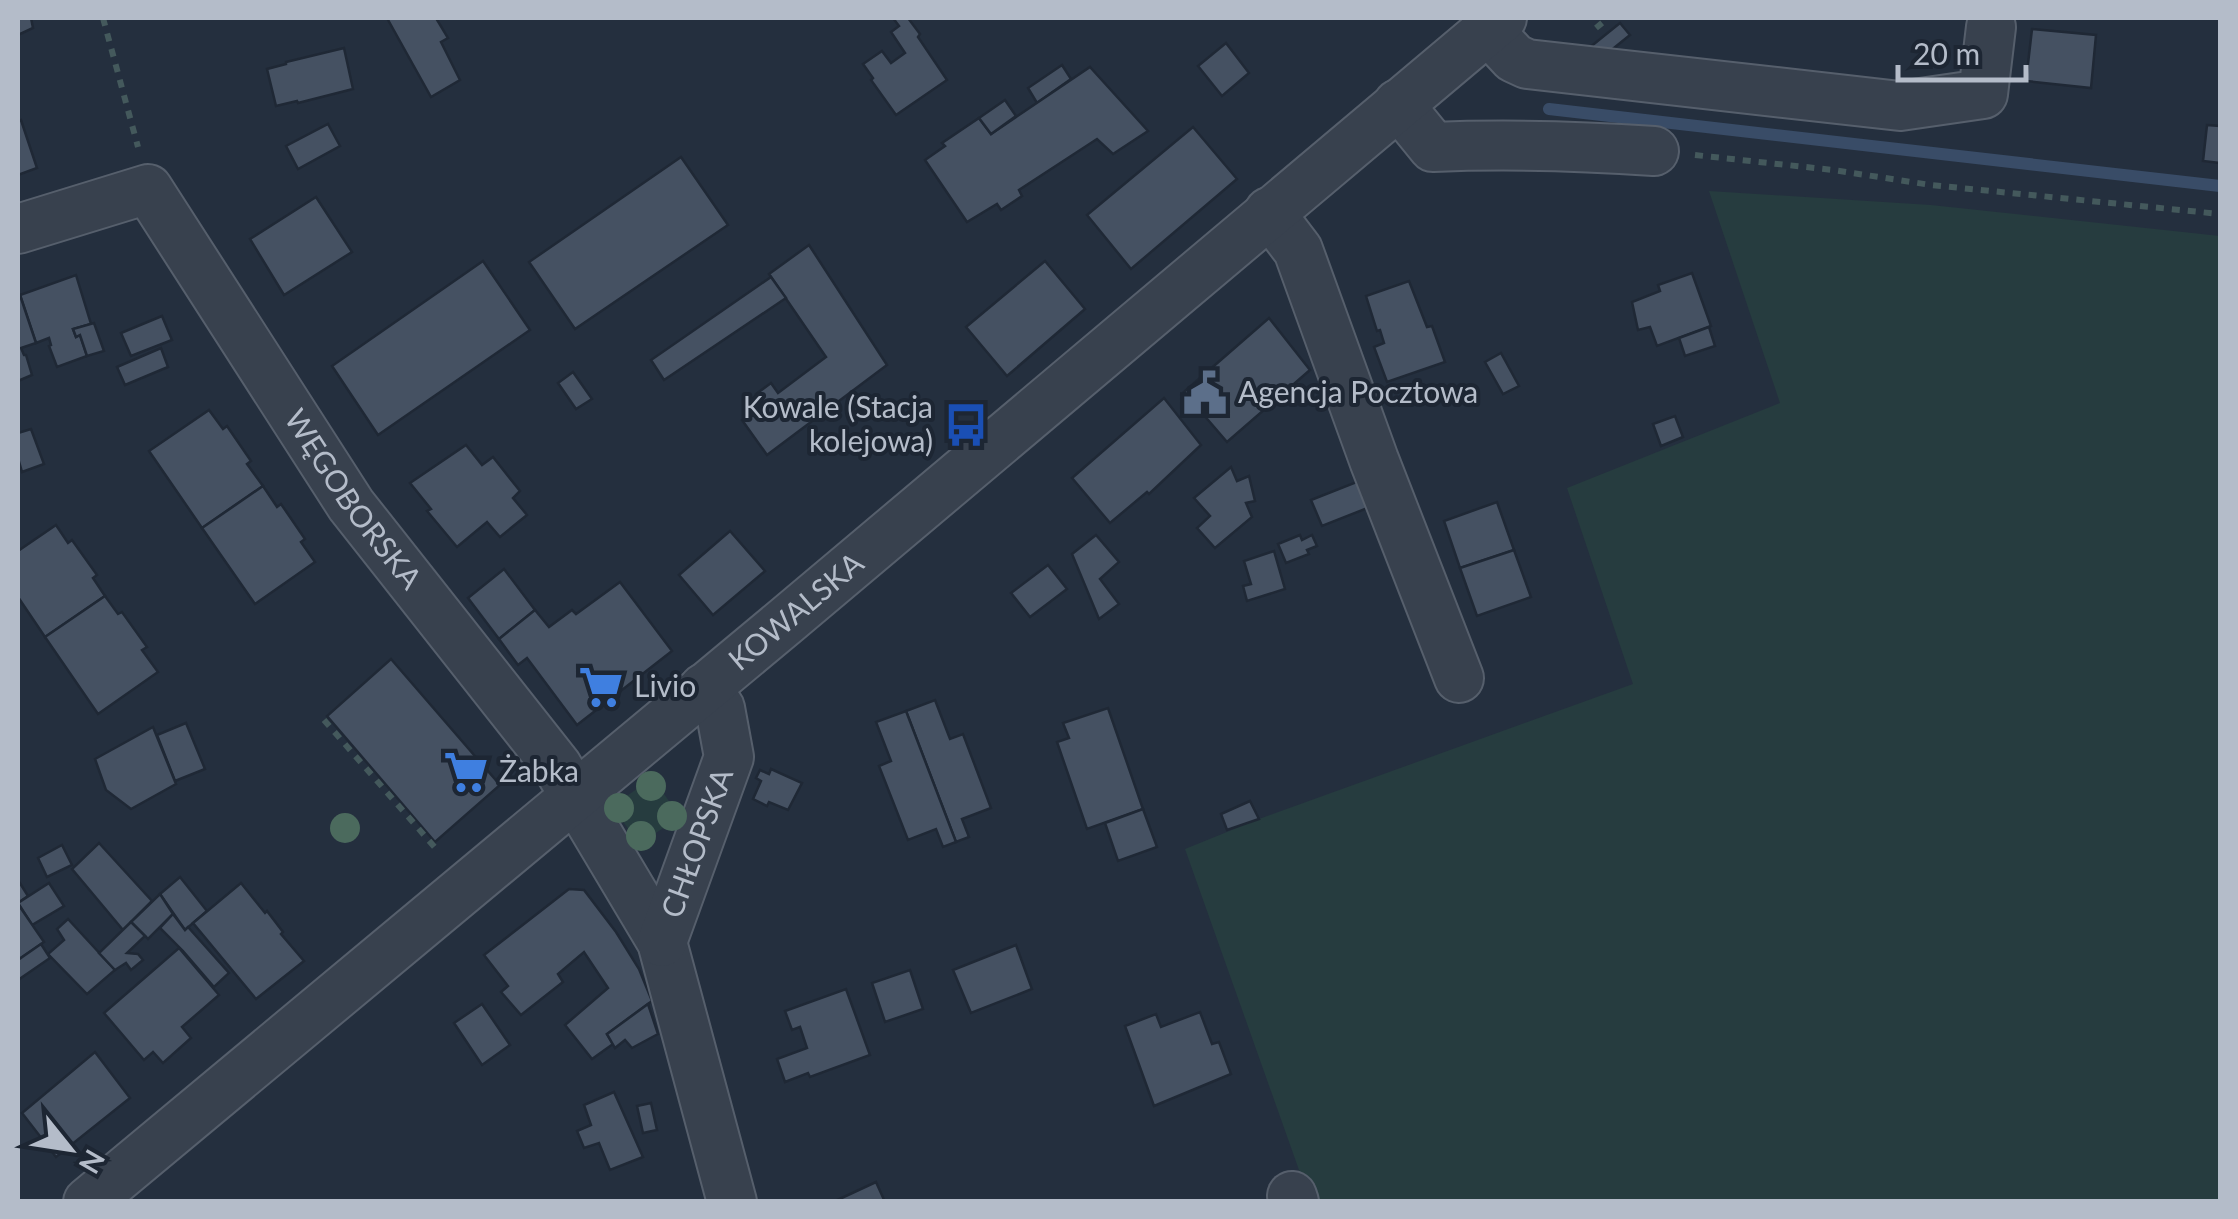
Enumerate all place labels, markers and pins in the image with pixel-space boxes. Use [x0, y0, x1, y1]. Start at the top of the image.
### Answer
public building icon: Agencja Pocztowa [1181, 369, 1229, 417]
place label: Agencja Pocztowa [1238, 373, 1478, 409]
place label: Kowale (Stacja kolejowa) [743, 388, 933, 458]
bus stop icon: Kowale (Stacja kolejowa) [942, 401, 990, 449]
supermarket icon: Livio [577, 663, 625, 711]
place label: Livio [634, 667, 696, 703]
supermarket icon: Żabka [442, 748, 490, 796]
place label: Żabka [499, 752, 579, 788]

